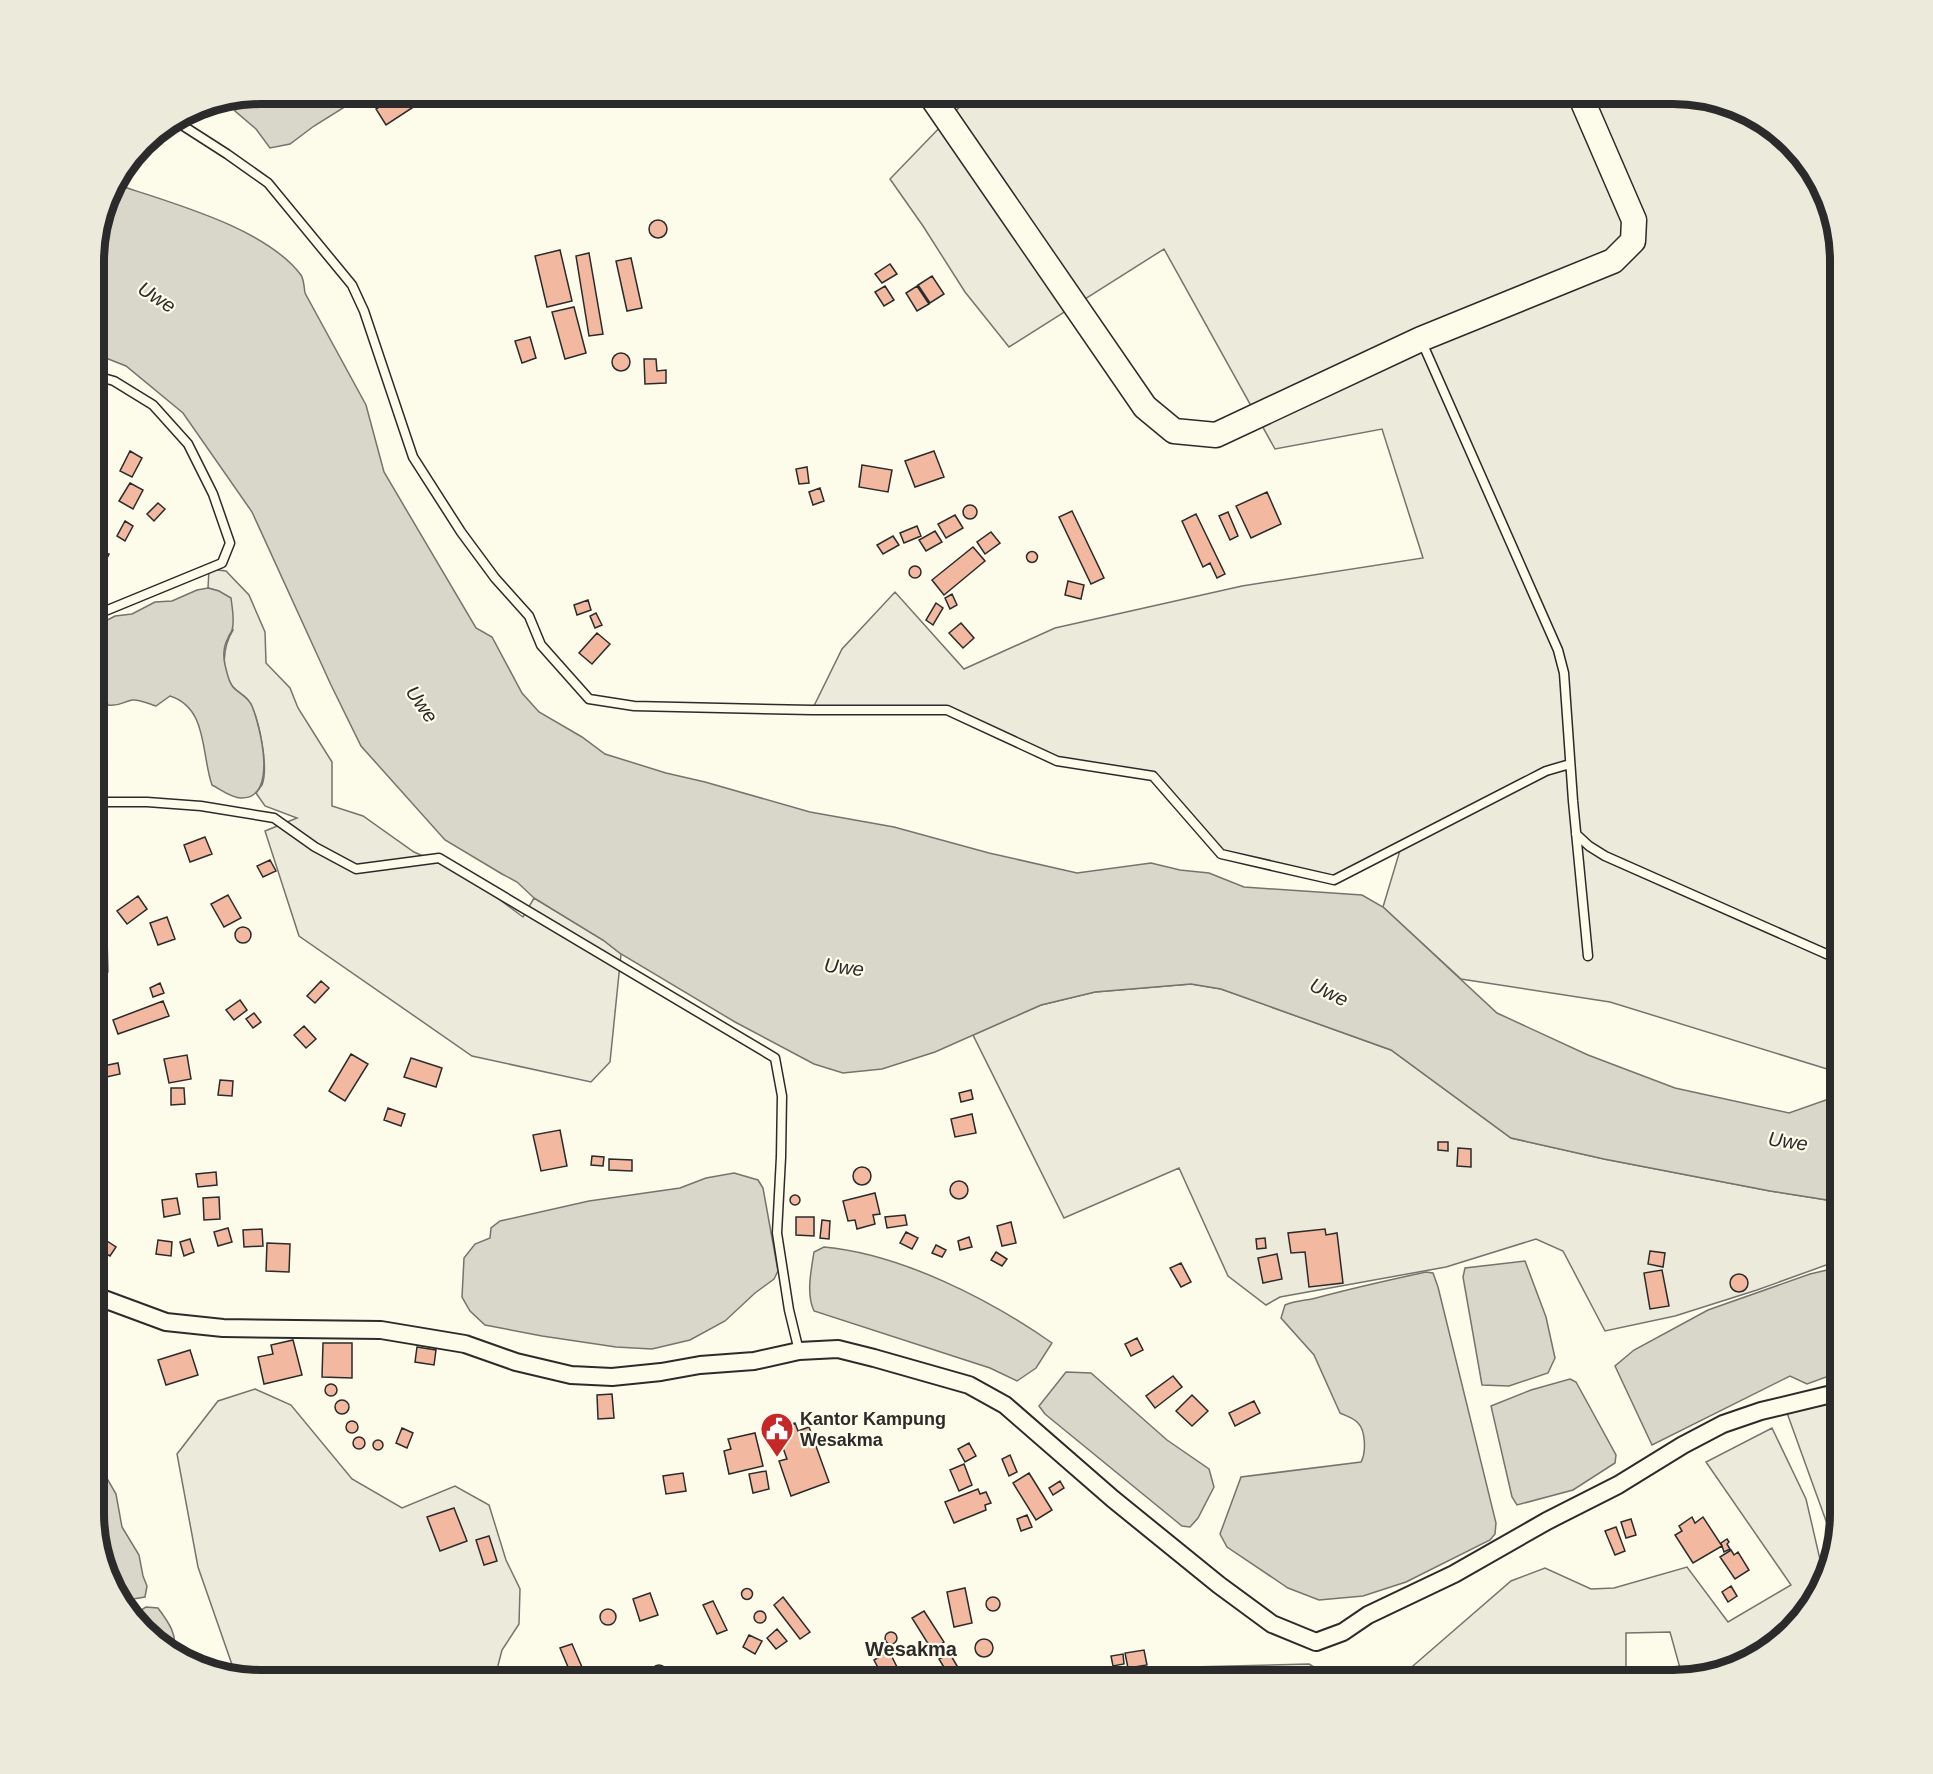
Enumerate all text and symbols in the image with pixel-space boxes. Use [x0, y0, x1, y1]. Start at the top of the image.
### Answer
water label: Uwe [134, 277, 180, 317]
water label: Uwe [402, 681, 442, 727]
water label: Uwe [823, 954, 865, 980]
water label: Uwe [1306, 973, 1352, 1011]
water label: Uwe [1767, 1127, 1809, 1155]
place label: Kantor Kampung Wesakma [800, 1409, 946, 1450]
public building icon: Kantor Kampung Wesakma [759, 1411, 795, 1458]
district label: Wesakma [865, 1638, 958, 1660]

